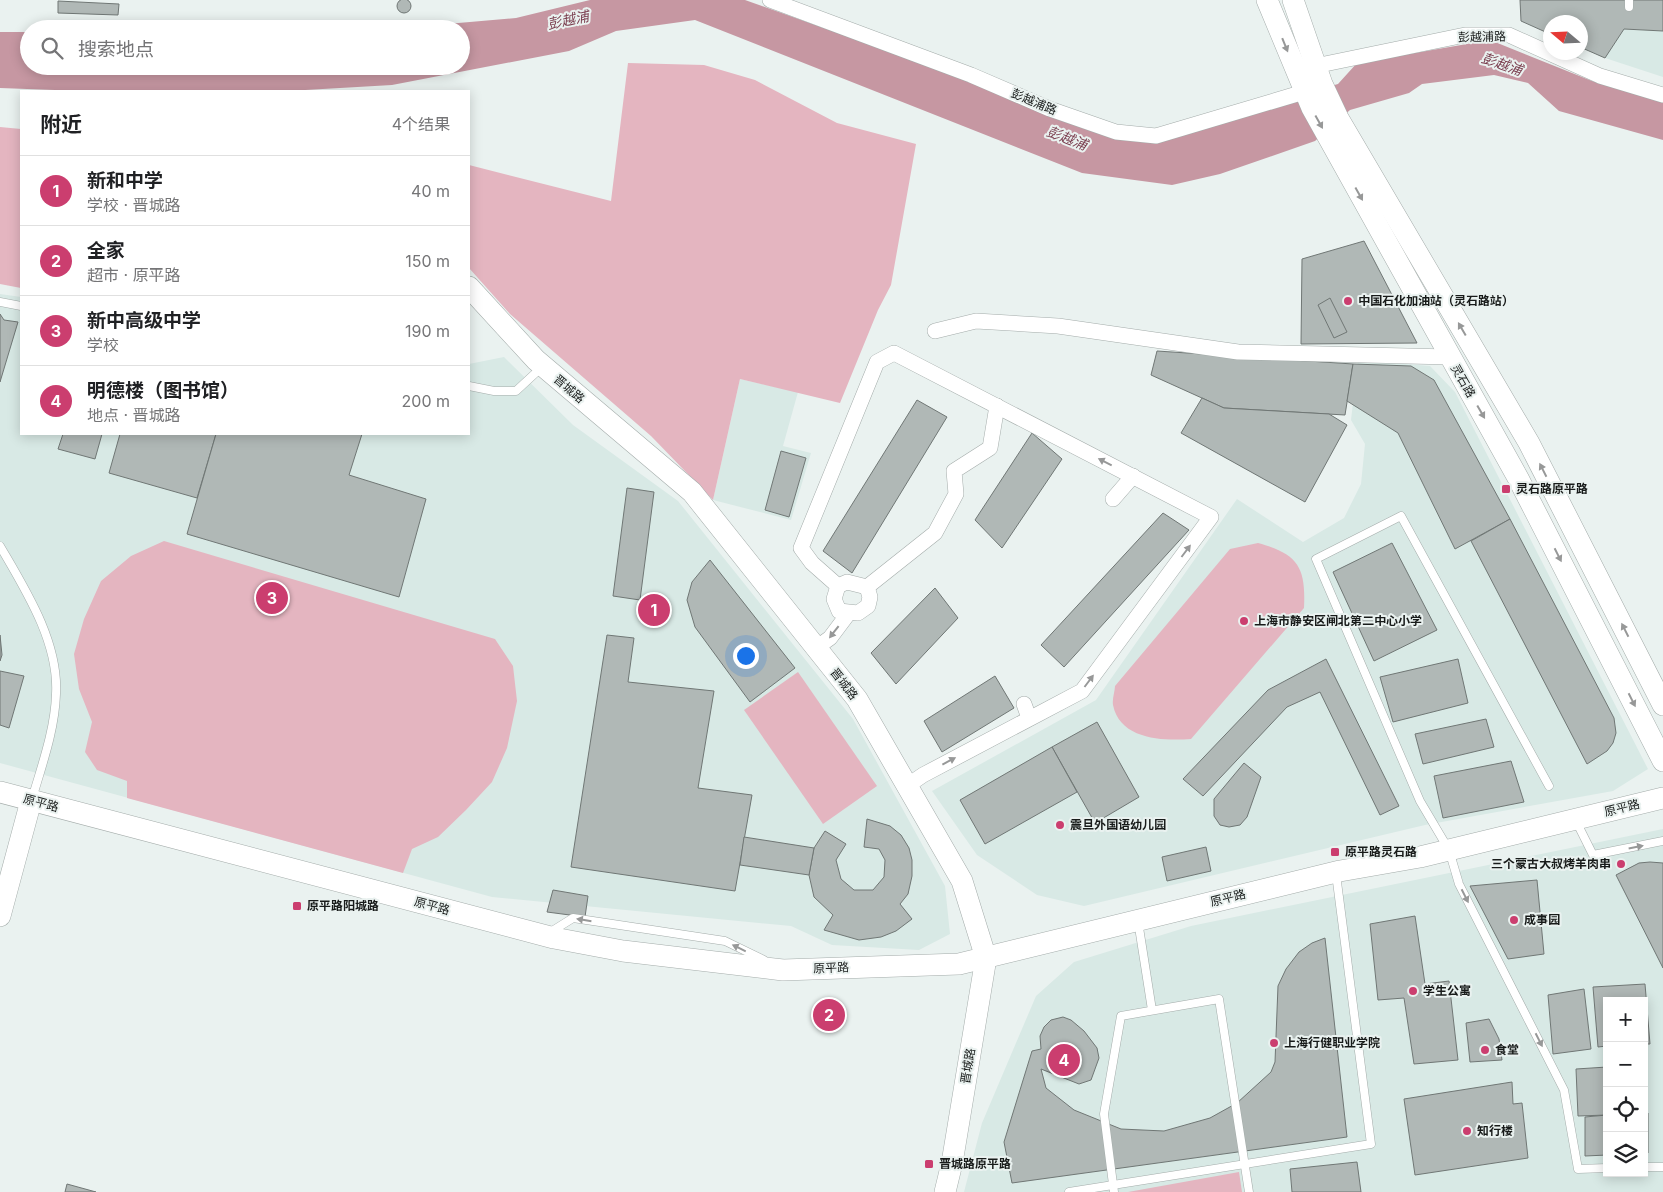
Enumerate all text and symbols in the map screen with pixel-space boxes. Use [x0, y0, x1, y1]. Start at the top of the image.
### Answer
water label: 彭越浦 [546, 6, 592, 32]
north arrow [1543, 15, 1588, 60]
search box [20, 20, 470, 75]
street label: 彭越浦路 [1458, 29, 1506, 44]
icon: search [38, 34, 66, 62]
text: 搜索地点 [78, 38, 154, 61]
one-way arrow [1281, 38, 1289, 52]
water label: 彭越浦 [1480, 49, 1527, 79]
street label: 彭越浦路 [1009, 85, 1059, 118]
text: 附近 [40, 112, 82, 137]
text: 4个结果 [392, 114, 450, 134]
one-way arrow [1315, 115, 1324, 128]
water label: 彭越浦 [1045, 122, 1092, 154]
text: 新和中学 [87, 169, 163, 192]
text: 1 [53, 181, 59, 201]
text: 40 m [411, 181, 450, 201]
one-way arrow [1355, 187, 1363, 201]
text: 学校 · 晋城路 [87, 195, 181, 215]
text: 全家 [87, 239, 125, 262]
text: 2 [51, 251, 61, 271]
text: 150 m [405, 251, 450, 271]
text: 超市 · 原平路 [87, 265, 181, 285]
place label: 中国石化加油站（灵石路站） [1358, 293, 1514, 308]
marker: 中国石化加油站（灵石路站） [1342, 295, 1354, 307]
text: 新中高级中学 [87, 309, 201, 332]
text: 3 [51, 321, 61, 341]
text: 190 m [405, 321, 450, 341]
one-way arrow [1458, 322, 1466, 336]
text: 学校 [87, 335, 119, 355]
street label: 灵石路 [1448, 361, 1479, 400]
street label: 晋城路 [551, 371, 588, 406]
text: 明德楼（图书馆） [87, 379, 239, 402]
text: 4 [51, 391, 61, 411]
text: 200 m [402, 391, 450, 411]
text: 地点 · 晋城路 [87, 405, 181, 425]
one-way arrow [1477, 405, 1485, 420]
one-way arrow [1098, 458, 1112, 466]
one-way arrow [1539, 463, 1547, 477]
place label: 灵石路原平路 [1516, 481, 1588, 496]
marker: 灵石路原平路 [1500, 483, 1512, 495]
one-way arrow [1181, 544, 1191, 558]
one-way arrow [1554, 548, 1562, 563]
pin: 3 [256, 579, 288, 617]
pin: 1 [638, 591, 670, 629]
place label: 上海市静安区闸北第二中心小学 [1254, 613, 1422, 628]
marker: 上海市静安区闸北第二中心小学 [1238, 615, 1250, 627]
one-way arrow [1621, 623, 1629, 637]
one-way arrow [828, 626, 839, 639]
your location [733, 643, 759, 669]
street label: 晋城路 [827, 665, 861, 702]
one-way arrow [1084, 674, 1094, 688]
one-way arrow [1628, 693, 1636, 707]
one-way arrow [941, 757, 956, 765]
street label: 原平路 [22, 791, 60, 814]
street label: 原平路 [1603, 796, 1641, 819]
place label: 震旦外国语幼儿园 [1070, 817, 1166, 832]
marker: 震旦外国语幼儿园 [1054, 819, 1066, 831]
one-way arrow [1628, 842, 1644, 850]
place label: 原平路灵石路 [1345, 844, 1417, 859]
marker: 原平路灵石路 [1329, 846, 1341, 858]
place label: 三个蒙古大叔烤羊肉串 [1491, 856, 1611, 871]
marker: 三个蒙古大叔烤羊肉串 [1615, 858, 1627, 870]
street label: 原平路 [1209, 886, 1247, 909]
one-way arrow [1461, 889, 1469, 903]
street label: 原平路 [413, 894, 451, 917]
place label: 原平路阳城路 [307, 898, 379, 913]
marker: 原平路阳城路 [291, 900, 303, 912]
place label: 成事园 [1524, 912, 1560, 927]
marker: 成事园 [1508, 914, 1520, 926]
one-way arrow [575, 915, 591, 923]
one-way arrow [732, 944, 746, 952]
street label: 原平路 [813, 959, 849, 976]
place label: 学生公寓 [1423, 983, 1471, 998]
marker: 学生公寓 [1407, 985, 1419, 997]
pin: 2 [813, 996, 845, 1034]
map controls [1603, 997, 1648, 1177]
button: + [1603, 997, 1648, 1042]
one-way arrow [1535, 1033, 1543, 1048]
place label: 上海行健职业学院 [1284, 1035, 1380, 1050]
marker: 上海行健职业学院 [1268, 1037, 1280, 1049]
pin: 4 [1048, 1041, 1080, 1079]
place label: 食堂 [1495, 1042, 1519, 1057]
button: − [1603, 1042, 1648, 1087]
marker: 食堂 [1479, 1044, 1491, 1056]
street label: 晋城路 [957, 1047, 978, 1085]
button: locate [1603, 1087, 1648, 1132]
place label: 知行楼 [1477, 1123, 1513, 1138]
marker: 知行楼 [1461, 1125, 1473, 1137]
button: layers [1603, 1132, 1648, 1177]
place label: 晋城路原平路 [939, 1156, 1011, 1171]
marker: 晋城路原平路 [923, 1158, 935, 1170]

